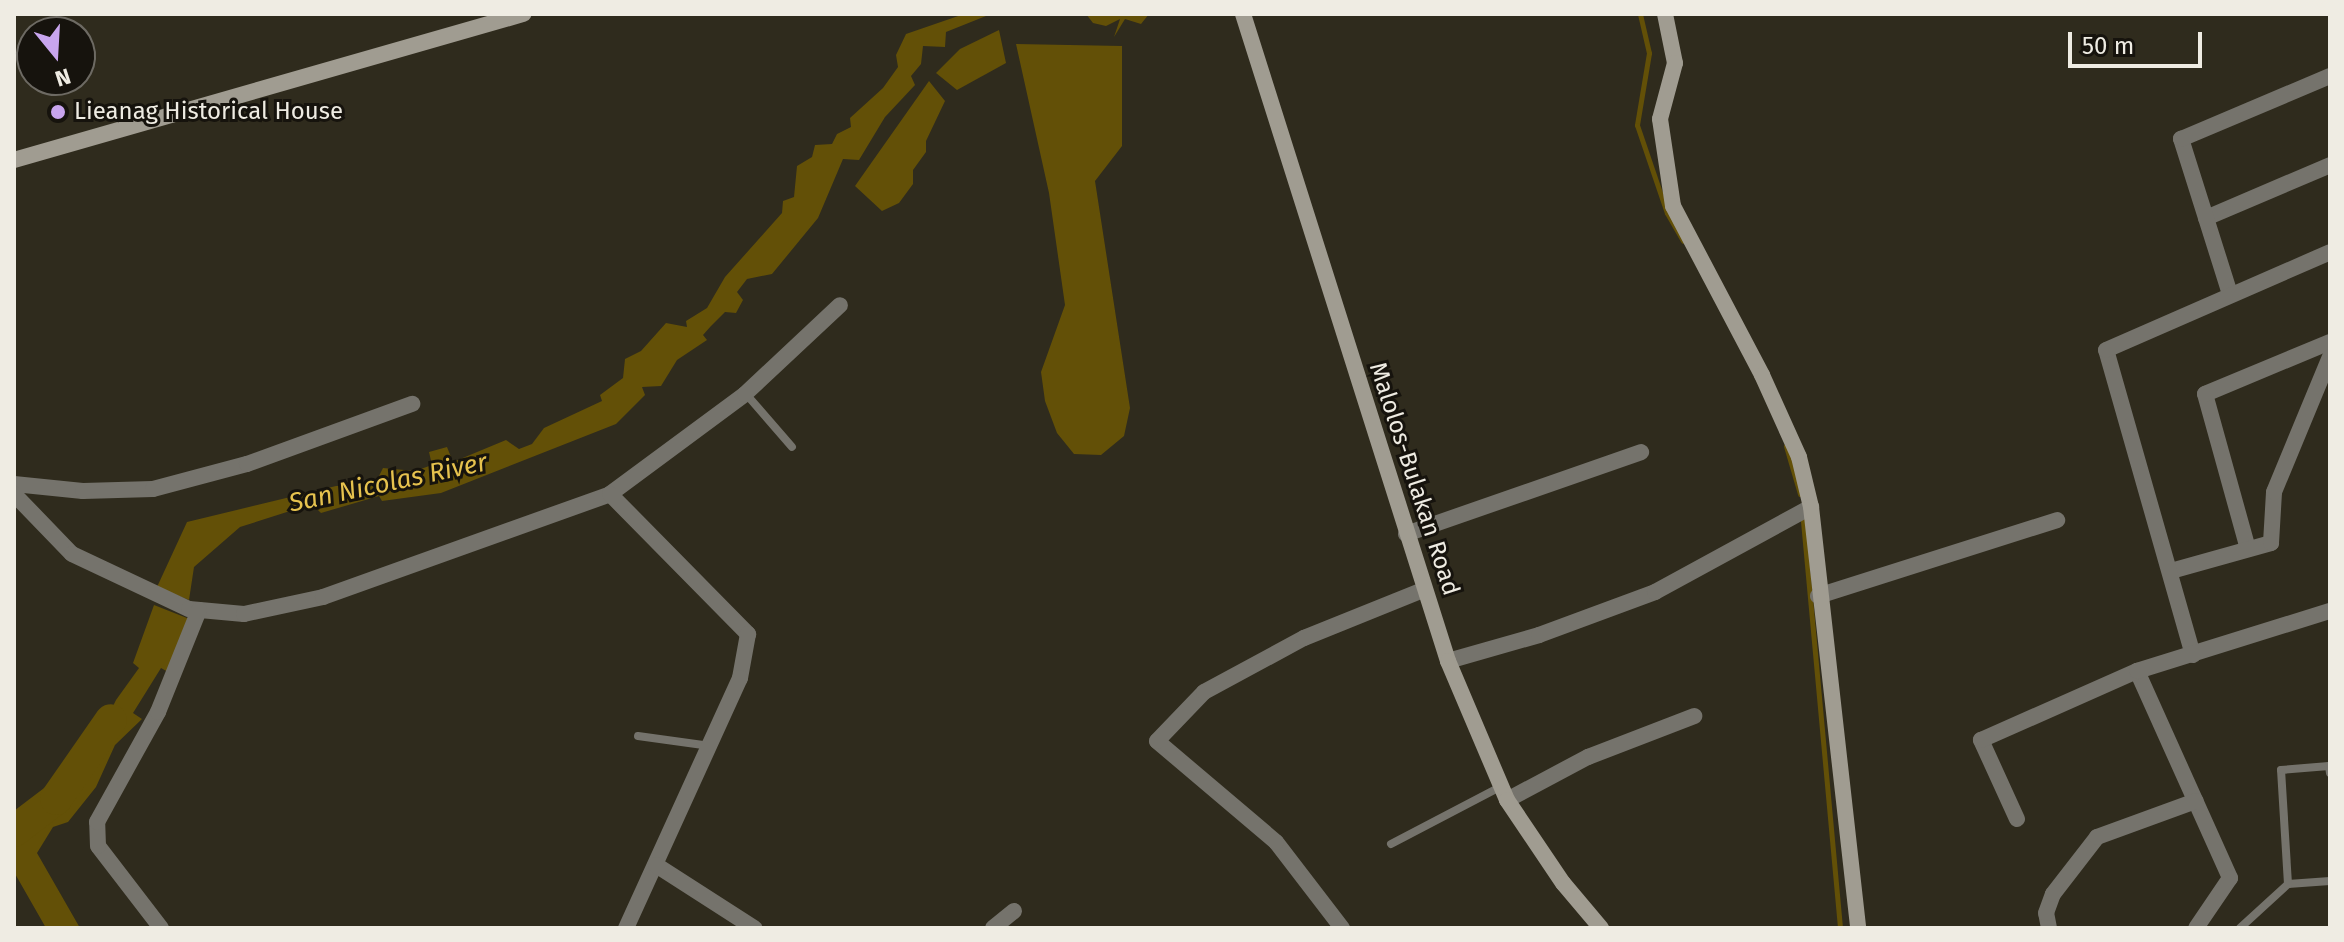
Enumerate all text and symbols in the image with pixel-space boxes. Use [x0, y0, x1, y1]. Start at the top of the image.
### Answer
north arrow [16, 16, 96, 96]
scale bar [2072, 16, 2206, 66]
text: 50 m [2082, 32, 2134, 60]
text: N [52, 62, 74, 92]
place label: Lieanag Historical House [74, 98, 343, 126]
marker: Lieanag Historical House [49, 103, 67, 121]
street label: Malolos-Bulakan Road [1363, 359, 1465, 599]
water label: San Nicolas River [286, 447, 490, 519]

